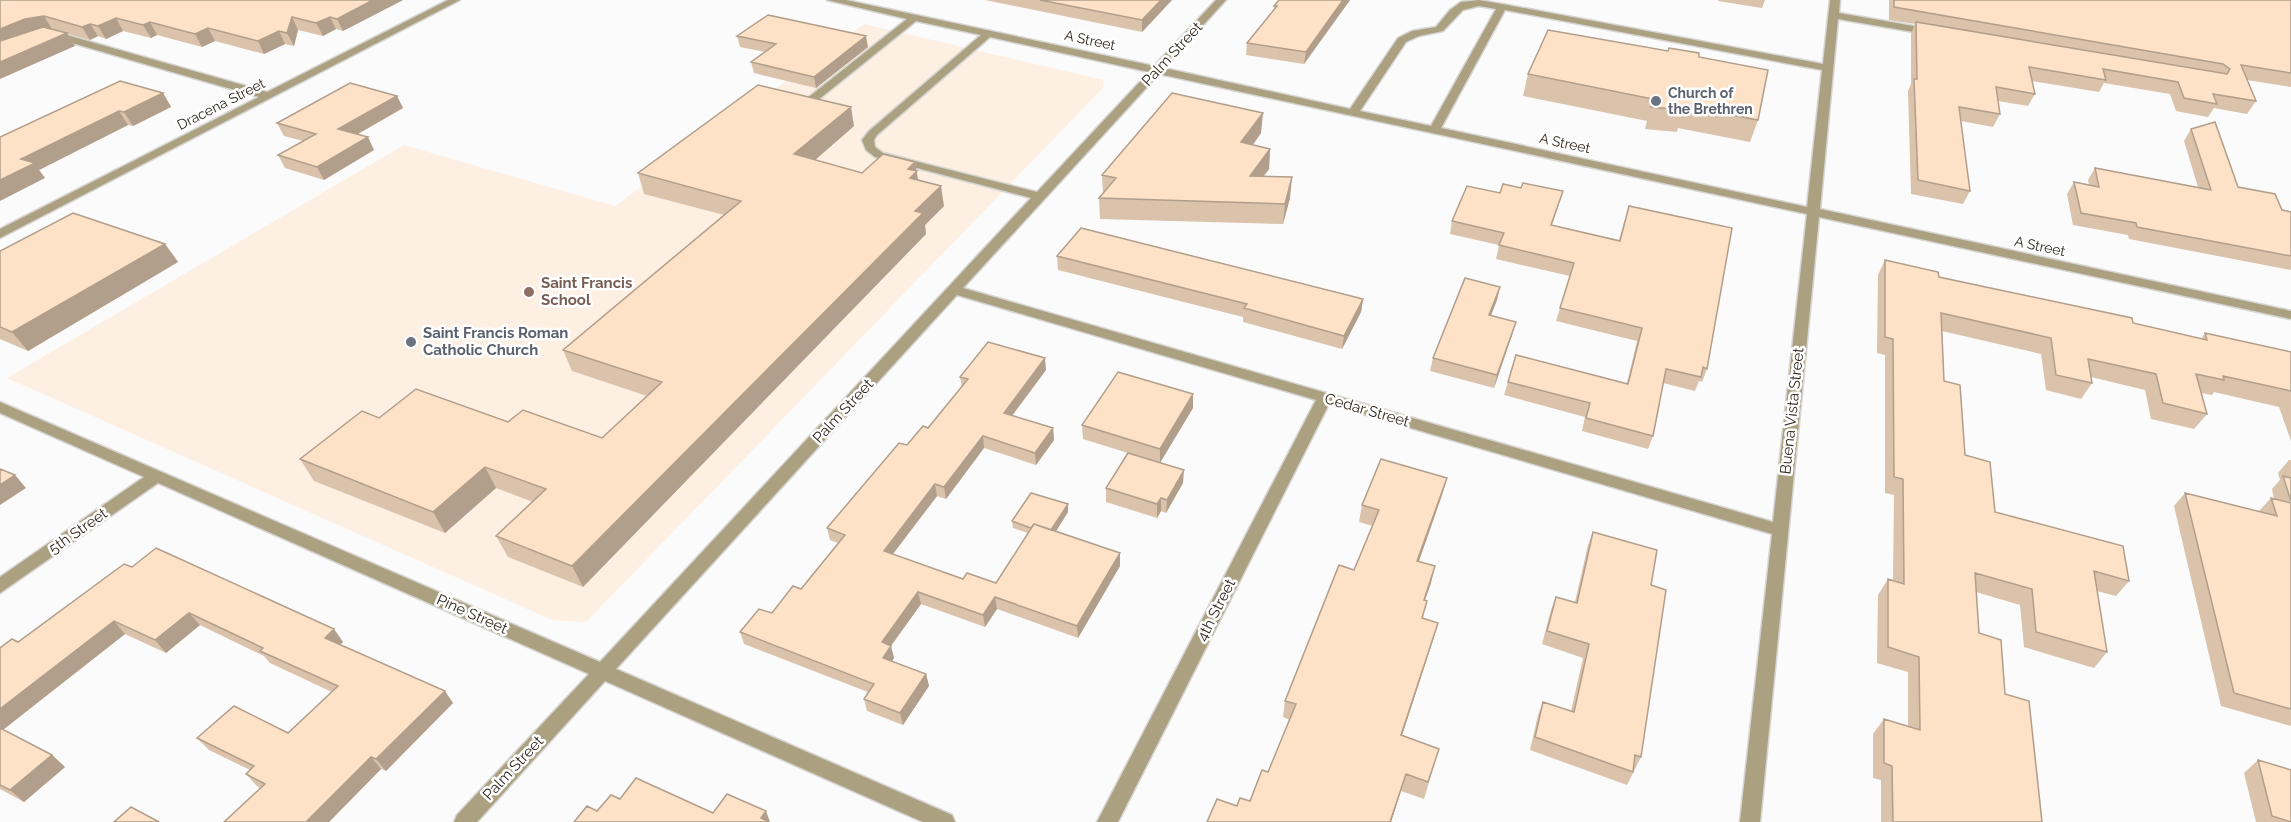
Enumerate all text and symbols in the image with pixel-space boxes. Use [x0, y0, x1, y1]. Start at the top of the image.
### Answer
street label: Palm Street [1138, 18, 1206, 90]
street label: A Street [1063, 27, 1117, 53]
street label: Dracena Street [174, 75, 268, 133]
place label: Church of the Brethren [1668, 85, 1753, 117]
marker: Church of the Brethren [1649, 94, 1663, 108]
street label: A Street [1538, 130, 1592, 156]
street label: A Street [2013, 233, 2067, 259]
place label: Saint Francis School [541, 274, 632, 309]
marker: Saint Francis School [522, 285, 536, 299]
place label: Saint Francis Roman Catholic Church [423, 324, 568, 359]
marker: Saint Francis Roman Catholic Church [404, 335, 418, 349]
street label: Buena Vista Street [1776, 347, 1808, 475]
street label: Palm Street [809, 375, 877, 447]
street label: Cedar Street [1323, 389, 1411, 431]
street label: 5th Street [45, 504, 111, 558]
street label: 4th Street [1193, 576, 1239, 644]
street label: Pine Street [434, 590, 510, 638]
street label: Palm Street [479, 732, 547, 804]

